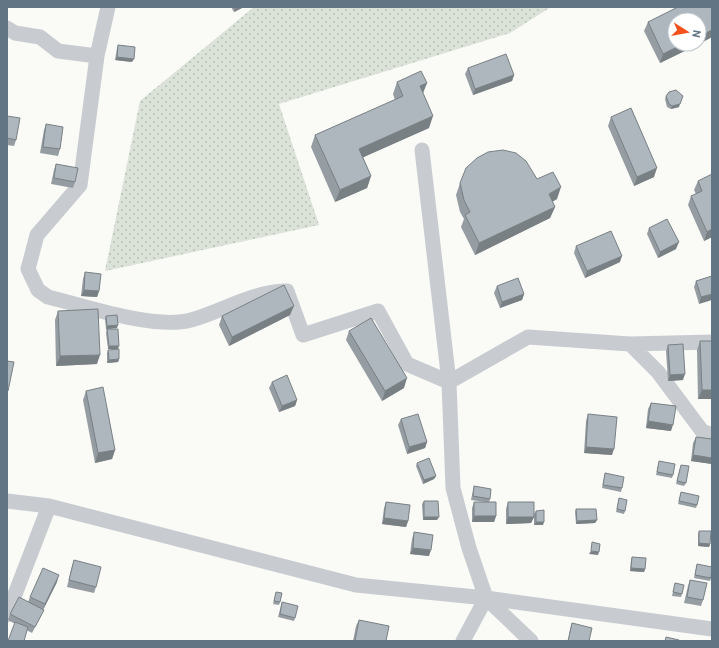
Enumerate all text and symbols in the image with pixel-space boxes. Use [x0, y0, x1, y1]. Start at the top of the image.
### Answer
north arrow [667, 12, 707, 52]
text: N [690, 29, 704, 39]

